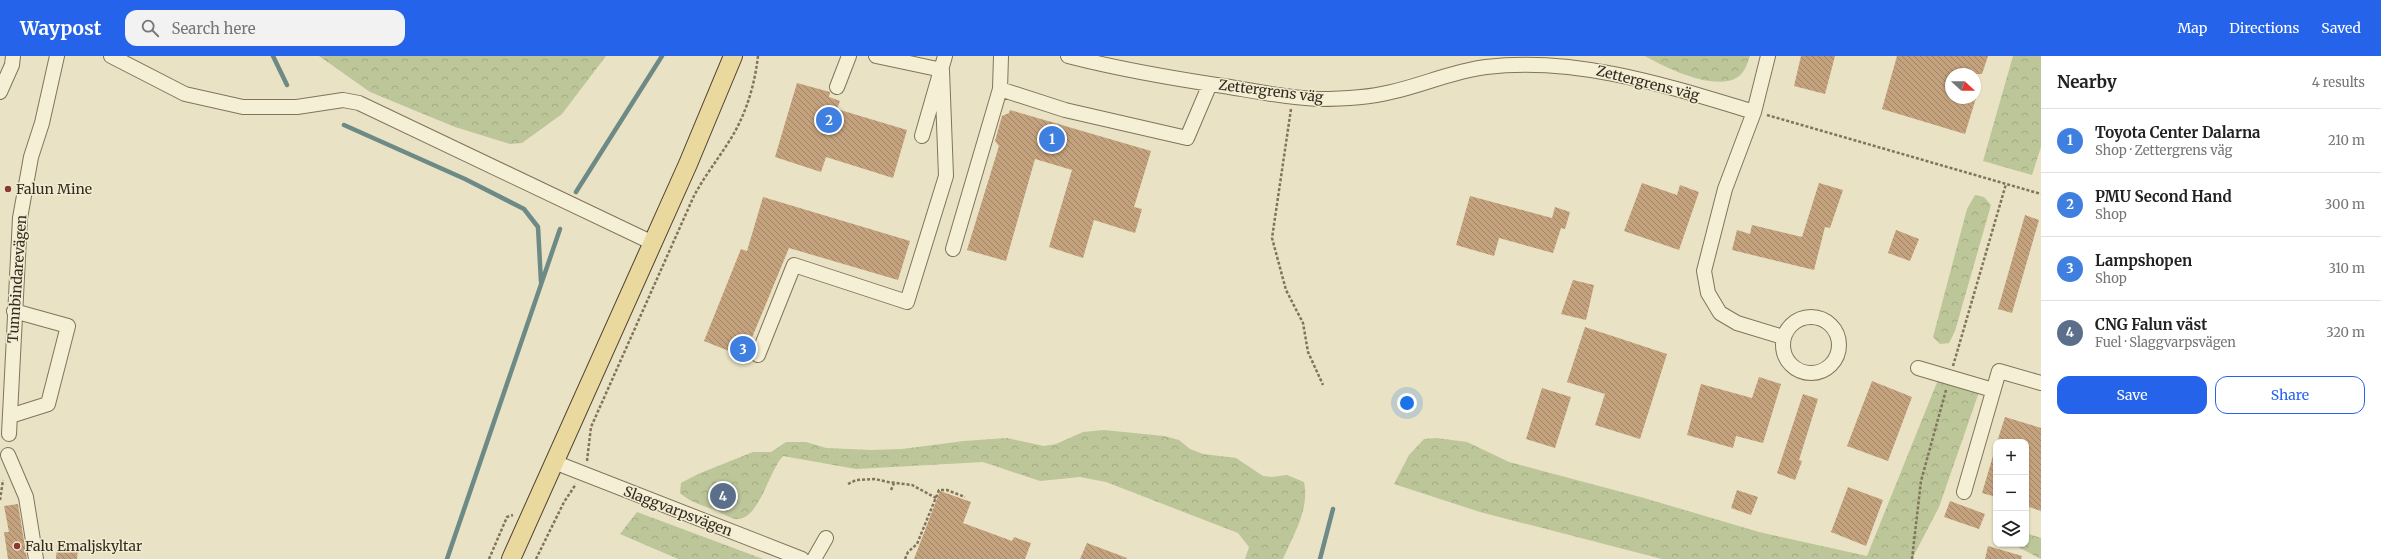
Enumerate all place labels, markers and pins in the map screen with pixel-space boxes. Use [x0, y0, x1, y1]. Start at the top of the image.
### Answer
pin: 2 [816, 105, 842, 135]
pin: 1 [1039, 124, 1065, 154]
place label: Falun Mine [16, 180, 92, 198]
marker: Falun Mine [3, 184, 13, 194]
pin: 3 [730, 334, 756, 364]
pin: 4 [710, 481, 736, 511]
place label: Falu Emaljskyltar [25, 537, 142, 555]
marker: Falu Emaljskyltar [12, 541, 22, 551]

